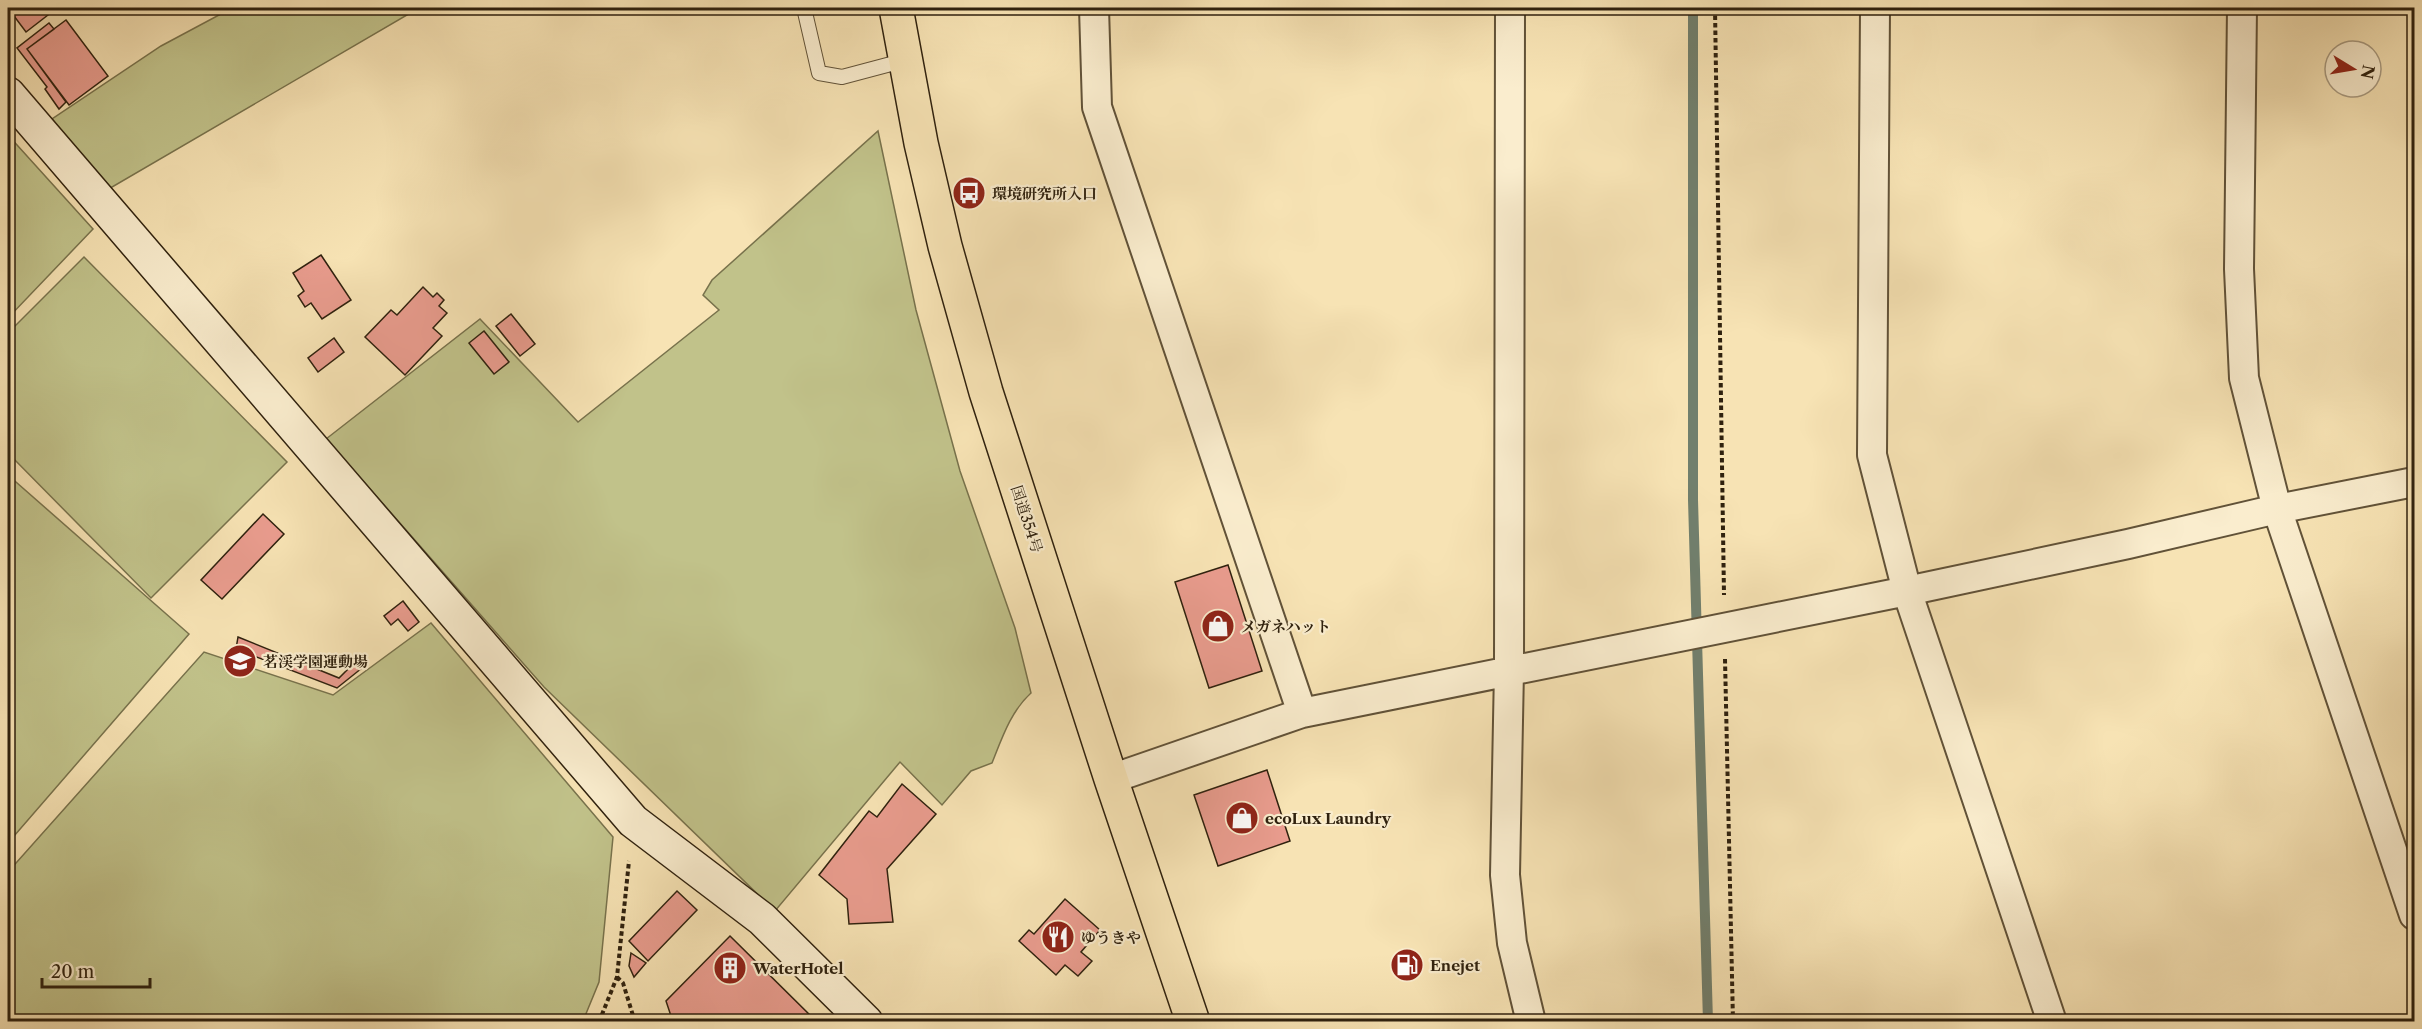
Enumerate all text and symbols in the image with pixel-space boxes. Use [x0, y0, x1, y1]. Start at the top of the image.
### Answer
north arrow [2323, 39, 2383, 99]
text: N [2357, 63, 2379, 81]
bus stop icon: 環境研究所入口 [951, 175, 987, 211]
place label: 環境研究所入口 [992, 184, 1097, 203]
street label: 国道354号 [1007, 483, 1047, 555]
shop icon: メガネハット [1200, 608, 1236, 644]
place label: メガネハット [1241, 617, 1331, 636]
school or university icon: 茗渓学園運動場 [222, 643, 258, 679]
place label: 茗渓学園運動場 [263, 652, 368, 671]
shop icon: ecoLux Laundry [1224, 800, 1260, 836]
place label: ecoLux Laundry [1265, 809, 1392, 828]
restaurant icon: ゆうきや [1040, 919, 1076, 955]
place label: ゆうきや [1081, 928, 1141, 947]
fuel station icon: Enejet [1389, 947, 1425, 983]
building icon: WaterHotel [712, 950, 748, 986]
scale bar [42, 951, 150, 989]
place label: Enejet [1430, 956, 1480, 975]
place label: WaterHotel [752, 959, 844, 978]
text: 20 m [51, 961, 95, 983]

